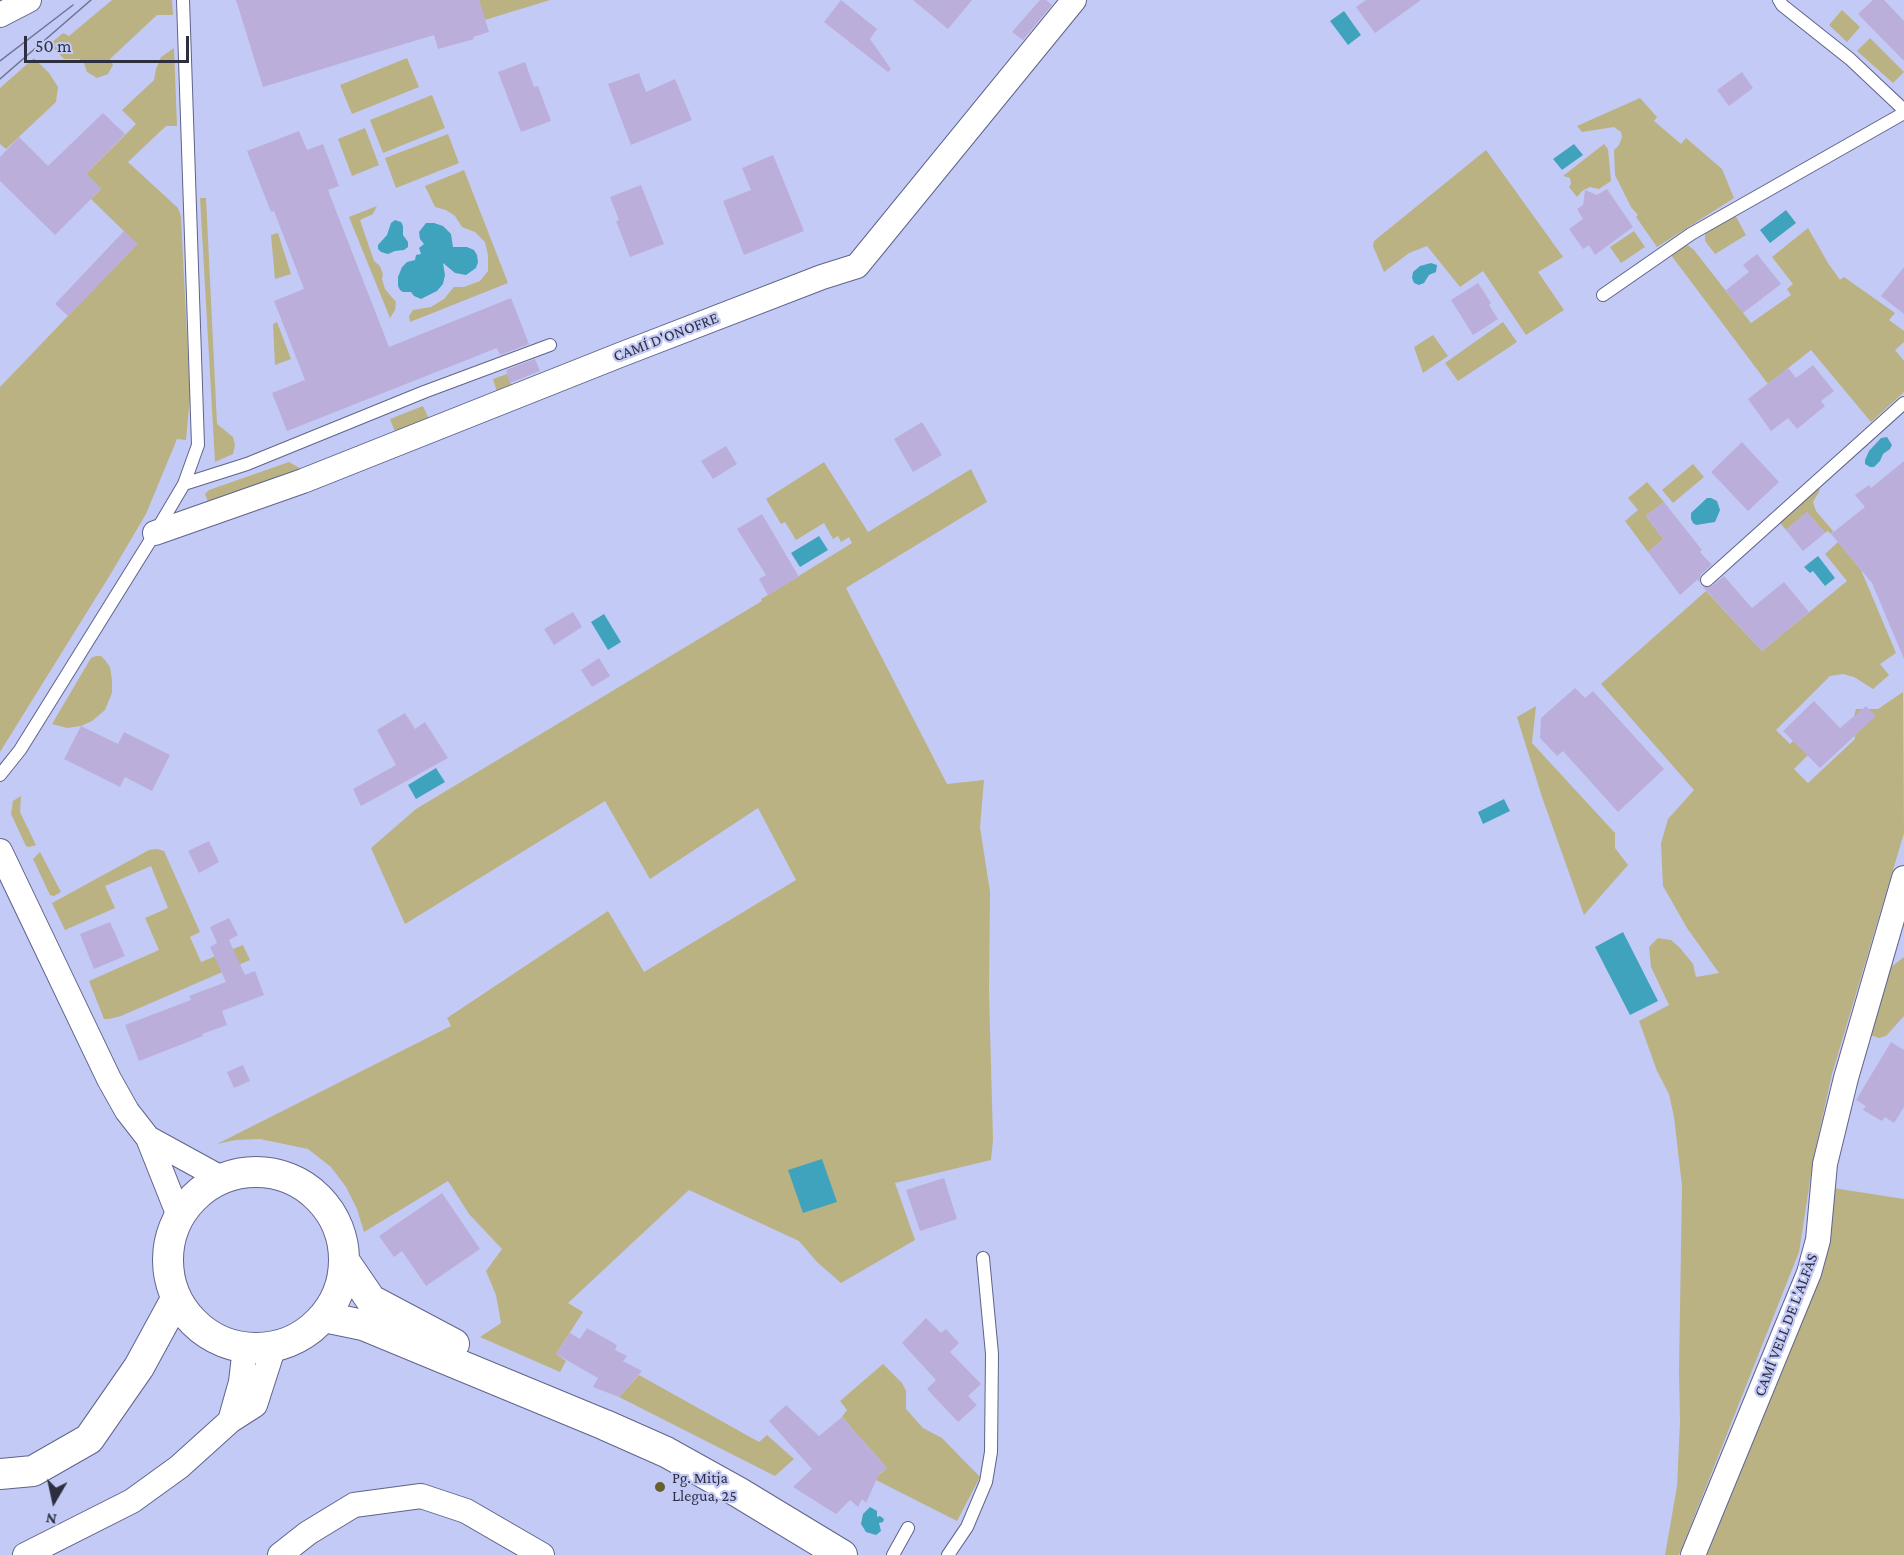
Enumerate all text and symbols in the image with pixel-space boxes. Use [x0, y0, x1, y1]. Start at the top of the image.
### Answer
scale bar [27, 24, 192, 62]
text: 50 m [35, 36, 72, 56]
street label: CAMÍ D'ONOFRE [611, 308, 721, 366]
street label: CAMÍ VELL DE L'ALFÀS [1750, 1251, 1822, 1399]
place label: Pg. Mitja Llegua, 25 [672, 1468, 737, 1506]
north arrow [24, 1471, 84, 1531]
marker: Pg. Mitja Llegua, 25 [653, 1480, 667, 1494]
text: N [44, 1510, 58, 1529]

